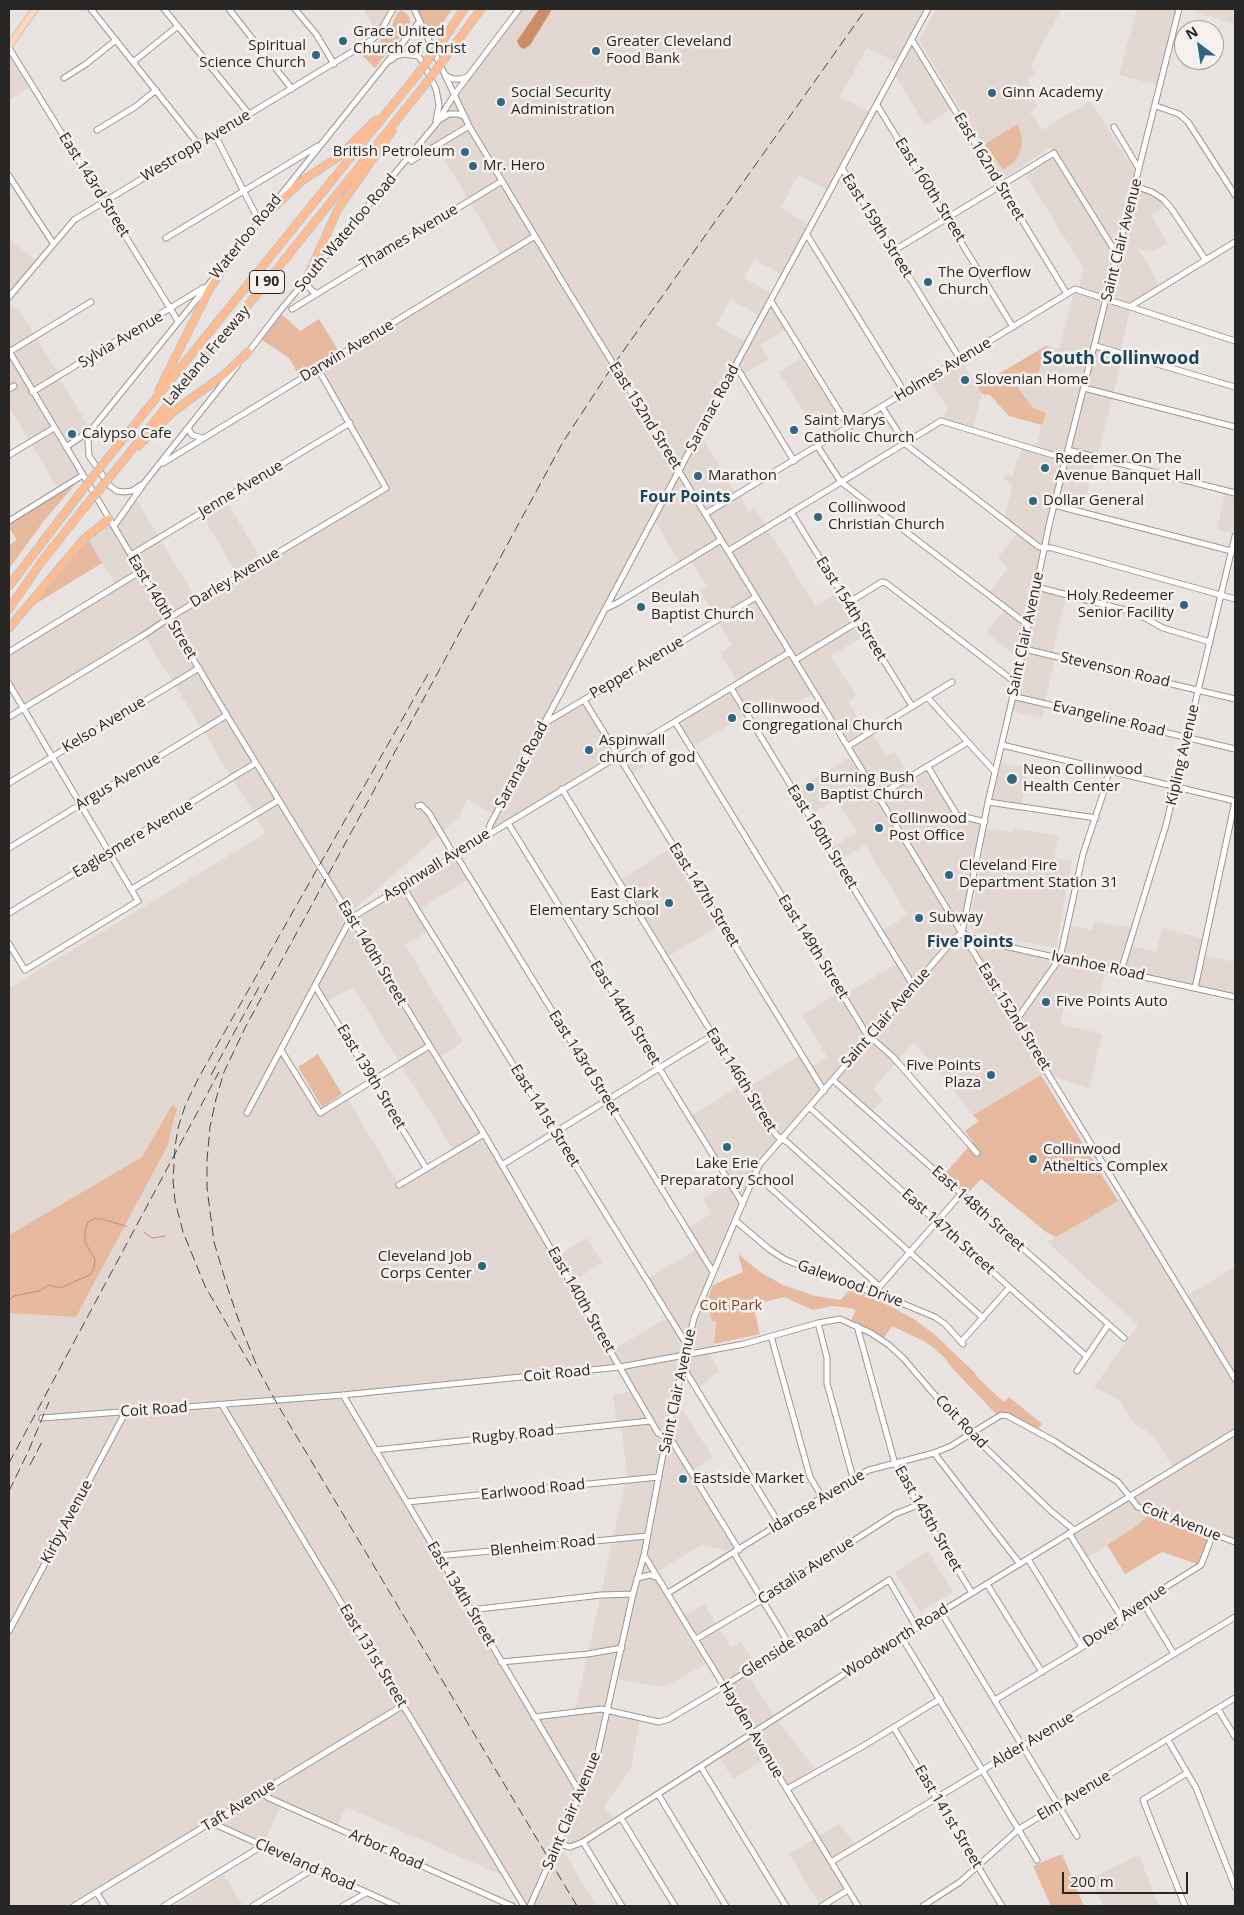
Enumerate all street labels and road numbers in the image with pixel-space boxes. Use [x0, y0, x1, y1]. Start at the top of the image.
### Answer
street label: Westropp Avenue [138, 106, 254, 186]
street label: East 162nd Street [950, 110, 1028, 224]
street label: East 143rd Street [55, 129, 133, 241]
street label: East 160th Street [891, 135, 969, 245]
street label: South Waterloo Road [291, 170, 401, 296]
street label: East 159th Street [838, 171, 916, 281]
street label: Saint Clair Avenue [1098, 177, 1146, 303]
street label: Waterloo Road [206, 191, 286, 283]
street label: Thames Avenue [357, 201, 461, 273]
road number: I 90 [250, 270, 284, 294]
street label: Lakeland Freeway [160, 302, 254, 410]
street label: Sylvia Avenue [76, 308, 166, 372]
street label: Darwin Avenue [297, 316, 397, 386]
street label: Holmes Avenue [891, 334, 995, 406]
street label: East 152nd Street [605, 359, 685, 473]
street label: Saranac Road [683, 362, 743, 454]
street label: Jenne Avenue [195, 457, 287, 521]
street label: Darley Avenue [187, 544, 283, 612]
street label: East 140th Street [124, 551, 200, 663]
street label: East 154th Street [812, 554, 890, 664]
street label: Saint Clair Avenue [1004, 570, 1048, 698]
street label: Pepper Avenue [587, 633, 687, 703]
street label: Stevenson Road [1058, 649, 1172, 691]
street label: Kelso Avenue [59, 693, 149, 757]
street label: Evangeline Road [1051, 697, 1167, 741]
street label: Kipling Avenue [1163, 703, 1203, 807]
street label: Saranac Road [492, 719, 552, 811]
street label: Argus Avenue [72, 750, 164, 814]
street label: East 150th Street [783, 782, 861, 892]
street label: Eaglesmere Avenue [70, 796, 196, 882]
street label: Aspinwall Avenue [380, 825, 494, 905]
street label: East 147th Street [665, 840, 743, 950]
street label: East 149th Street [774, 892, 852, 1002]
street label: East 140th Street [334, 897, 410, 1009]
street label: Ivanhoe Road [1049, 947, 1147, 985]
street label: East 144th Street [586, 958, 664, 1068]
street label: East 152nd Street [974, 960, 1054, 1074]
street label: Saint Clair Avenue [838, 964, 934, 1072]
street label: East 143rd Street [545, 1007, 623, 1119]
street label: East 139th Street [333, 1021, 409, 1133]
street label: East 146th Street [702, 1025, 780, 1135]
street label: East 141st Street [506, 1062, 584, 1170]
street label: East 148th Street [928, 1162, 1028, 1256]
street label: East 147th Street [898, 1185, 998, 1279]
street label: East 140th Street [543, 1244, 619, 1356]
street label: Galewood Drive [795, 1257, 905, 1311]
street label: Saint Clair Avenue [656, 1327, 700, 1455]
street label: Coit Road [523, 1362, 591, 1386]
street label: Coit Road [931, 1392, 991, 1452]
street label: Coit Road [120, 1399, 188, 1421]
street label: Rugby Road [471, 1422, 555, 1448]
street label: East 145th Street [890, 1463, 966, 1575]
street label: Idarose Avenue [766, 1466, 868, 1538]
street label: Earlwood Road [480, 1476, 586, 1504]
street label: Kirby Avenue [37, 1477, 97, 1567]
street label: Coit Avenue [1139, 1499, 1223, 1545]
street label: Blenheim Road [489, 1532, 597, 1560]
street label: Castalia Avenue [755, 1533, 857, 1609]
street label: East 134th Street [423, 1538, 499, 1650]
street label: Dover Avenue [1080, 1581, 1170, 1651]
street label: Woodworth Road [840, 1600, 952, 1682]
street label: East 131st Street [335, 1601, 411, 1711]
street label: Glenside Road [738, 1612, 832, 1682]
street label: Hayden Avenue [715, 1678, 787, 1782]
street label: Alder Avenue [988, 1708, 1078, 1772]
street label: Saint Clair Avenue [539, 1749, 605, 1873]
street label: East 141st Street [910, 1762, 986, 1872]
street label: Elm Avenue [1034, 1767, 1114, 1825]
street label: Taft Avenue [199, 1776, 279, 1836]
street label: Arbor Road [346, 1826, 426, 1874]
street label: Cleveland Road [252, 1835, 358, 1895]

